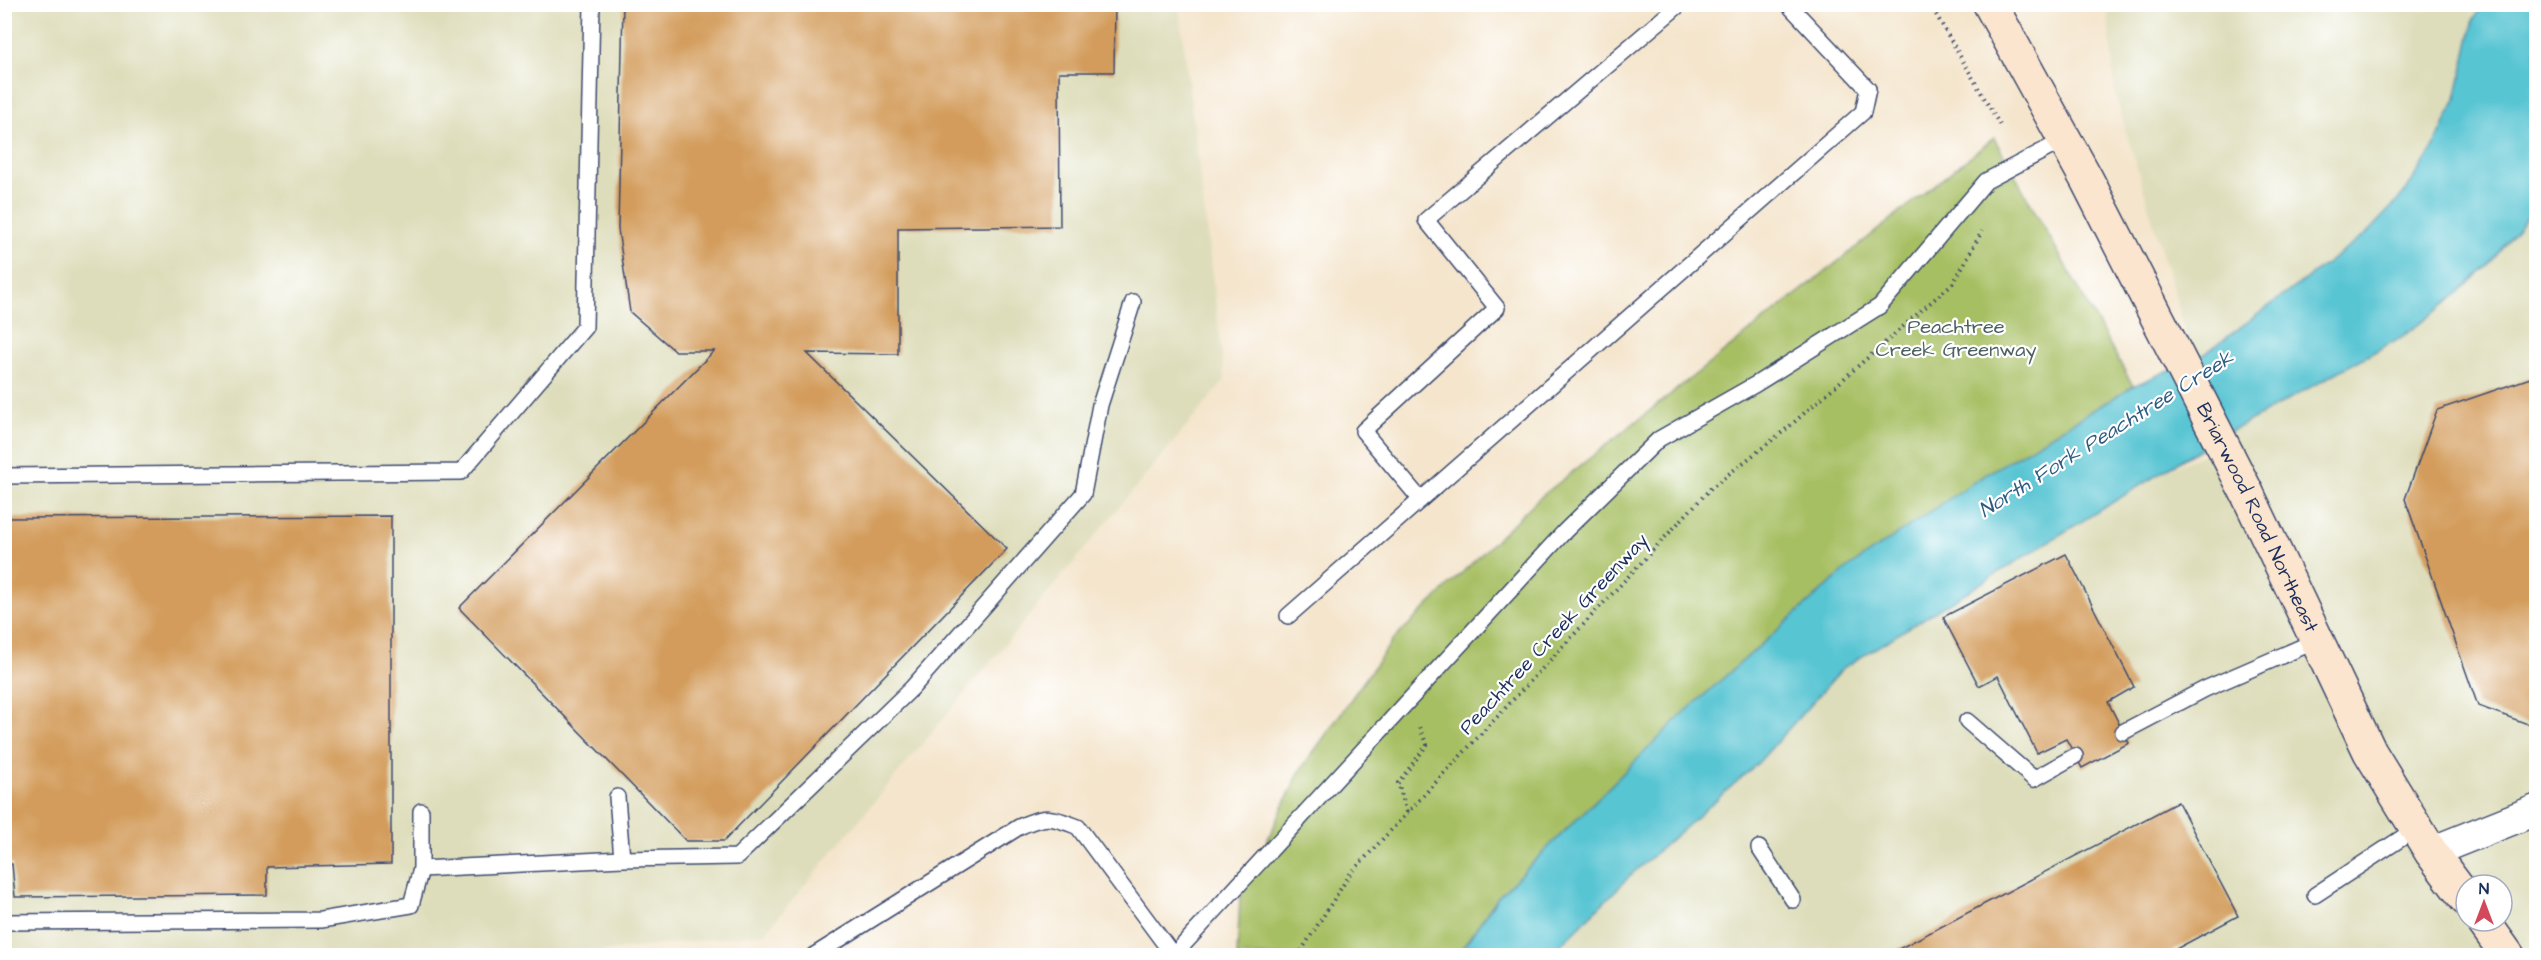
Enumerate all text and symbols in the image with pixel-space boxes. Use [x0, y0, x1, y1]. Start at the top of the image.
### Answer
park label: Peachtree Creek Greenway [1876, 313, 2037, 365]
water label: North Fork Peachtree Creek [1973, 343, 2240, 525]
street label: Briarwood Road Northeast [2189, 398, 2325, 637]
street label: Peachtree Creek Greenway [1453, 527, 1656, 742]
north arrow [2454, 873, 2514, 933]
text: N [2479, 878, 2489, 900]

